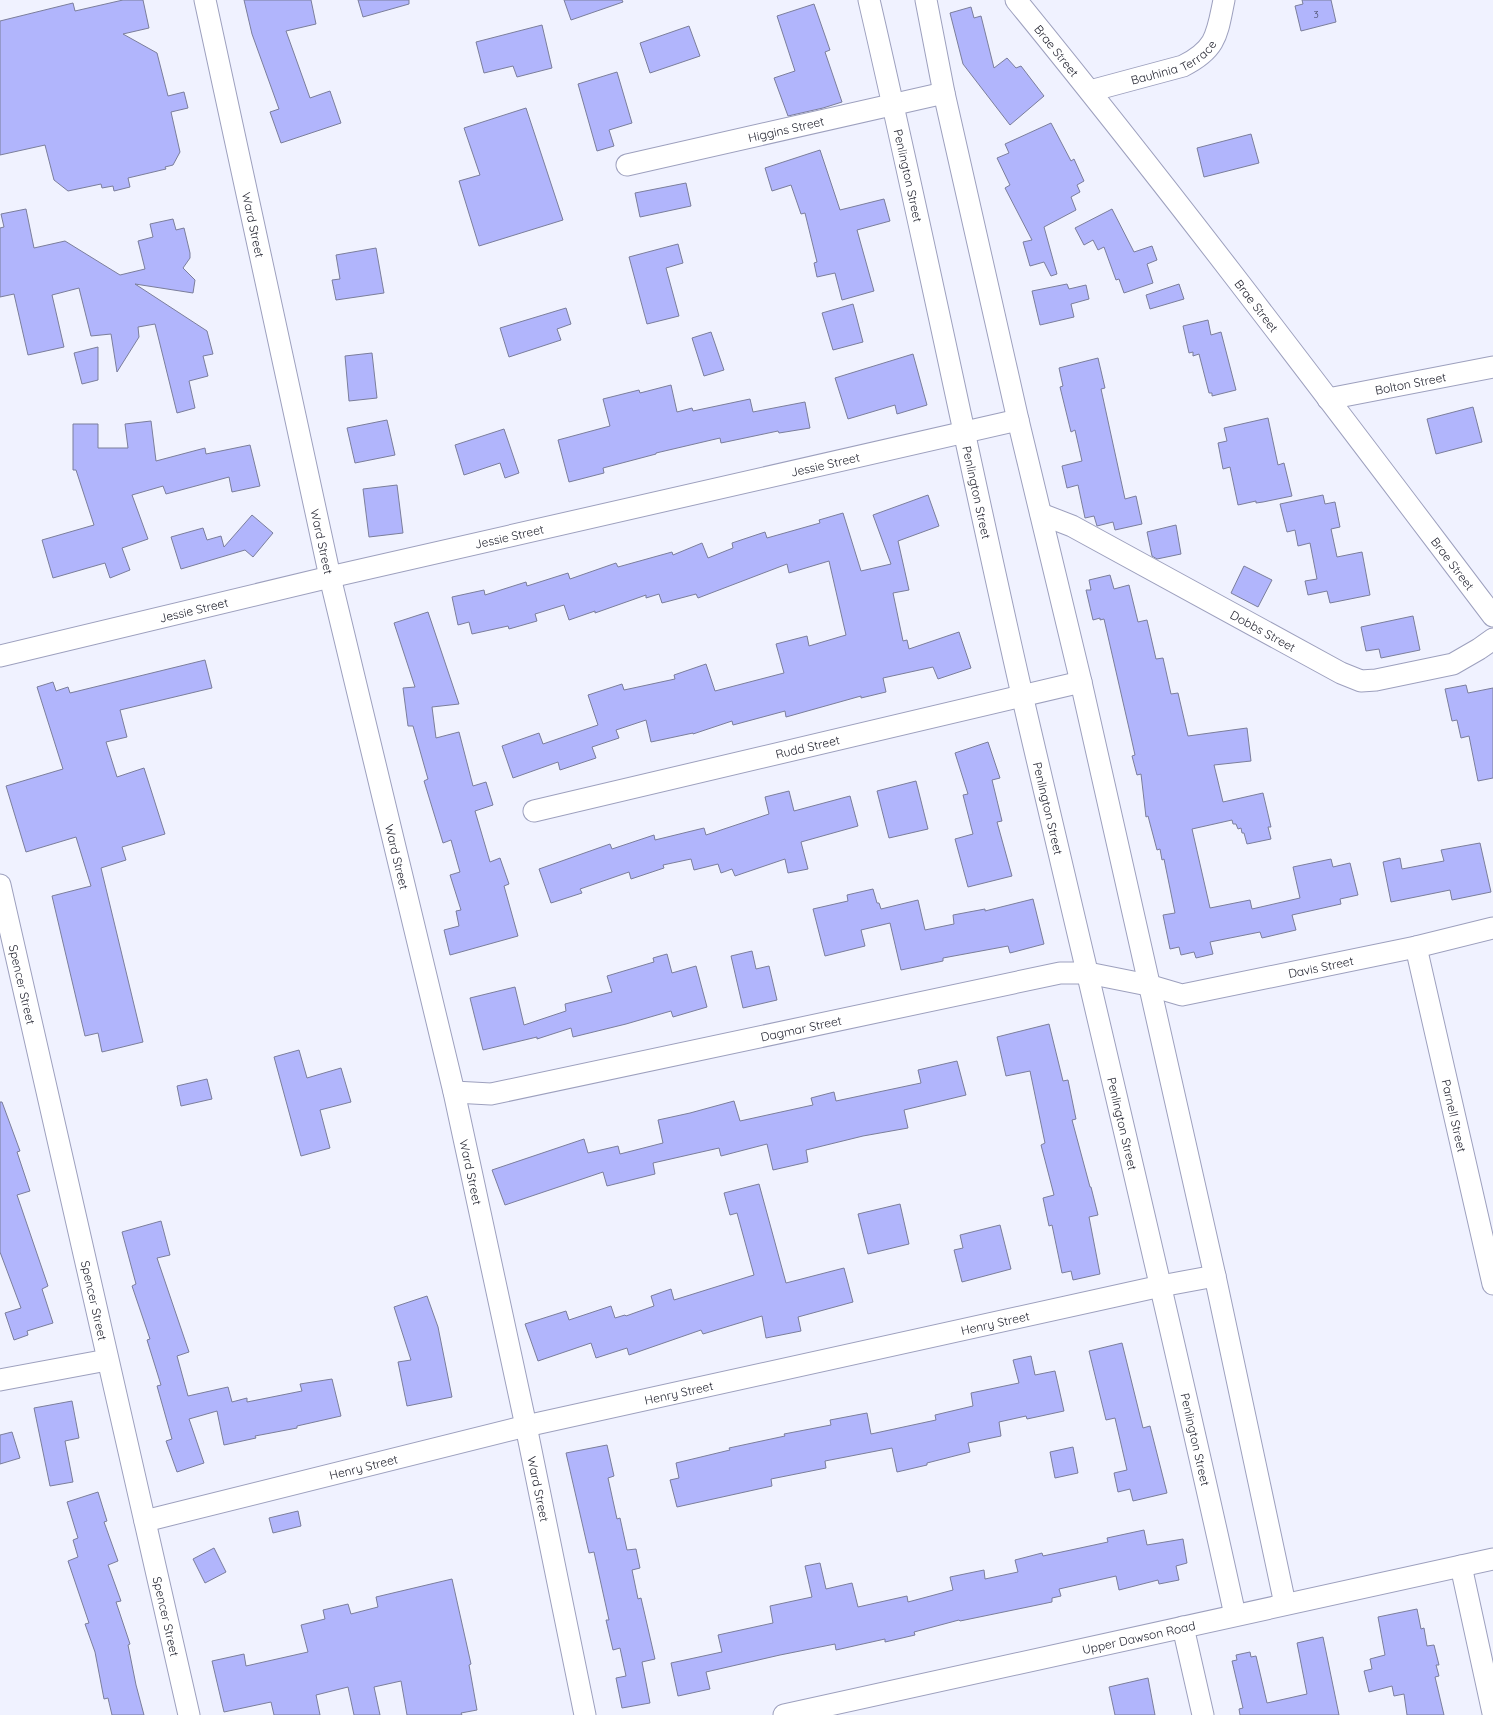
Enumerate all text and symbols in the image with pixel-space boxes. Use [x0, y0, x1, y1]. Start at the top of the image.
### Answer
house number: 3 [1313, 8, 1319, 21]
street label: Brae Street [1031, 21, 1082, 80]
street label: Bauhinia Terrace [1129, 37, 1219, 87]
street label: Higgins Street [747, 113, 825, 145]
street label: Penlington Street [891, 128, 926, 223]
street label: Ward Street [239, 191, 268, 259]
street label: Brae Street [1232, 276, 1282, 335]
street label: Bolton Street [1374, 369, 1447, 397]
street label: Penlington Street [960, 444, 995, 540]
street label: Jessie Street [789, 449, 861, 479]
street label: Ward Street [308, 507, 337, 576]
street label: Jessie Street [473, 521, 545, 551]
street label: Brae Street [1428, 534, 1478, 593]
street label: Jessie Street [158, 594, 230, 625]
street label: Dobbs Street [1228, 607, 1298, 654]
street label: Rudd Street [774, 732, 841, 761]
street label: Penlington Street [1030, 760, 1067, 856]
street label: Ward Street [382, 823, 412, 891]
street label: Spencer Street [6, 943, 39, 1026]
street label: Davis Street [1287, 953, 1355, 981]
street label: Dagmar Street [759, 1012, 843, 1044]
street label: Penlington Street [1105, 1076, 1141, 1172]
street label: Parnell Street [1439, 1078, 1470, 1154]
street label: Ward Street [457, 1138, 486, 1206]
street label: Spencer Street [78, 1259, 111, 1342]
street label: Henry Street [959, 1308, 1031, 1337]
street label: Henry Street [643, 1377, 714, 1407]
street label: Penlington Street [1178, 1391, 1214, 1487]
street label: Henry Street [328, 1451, 399, 1482]
street label: Ward Street [525, 1455, 553, 1523]
street label: Spencer Street [150, 1575, 183, 1658]
street label: Upper Dawson Road [1080, 1617, 1197, 1657]

